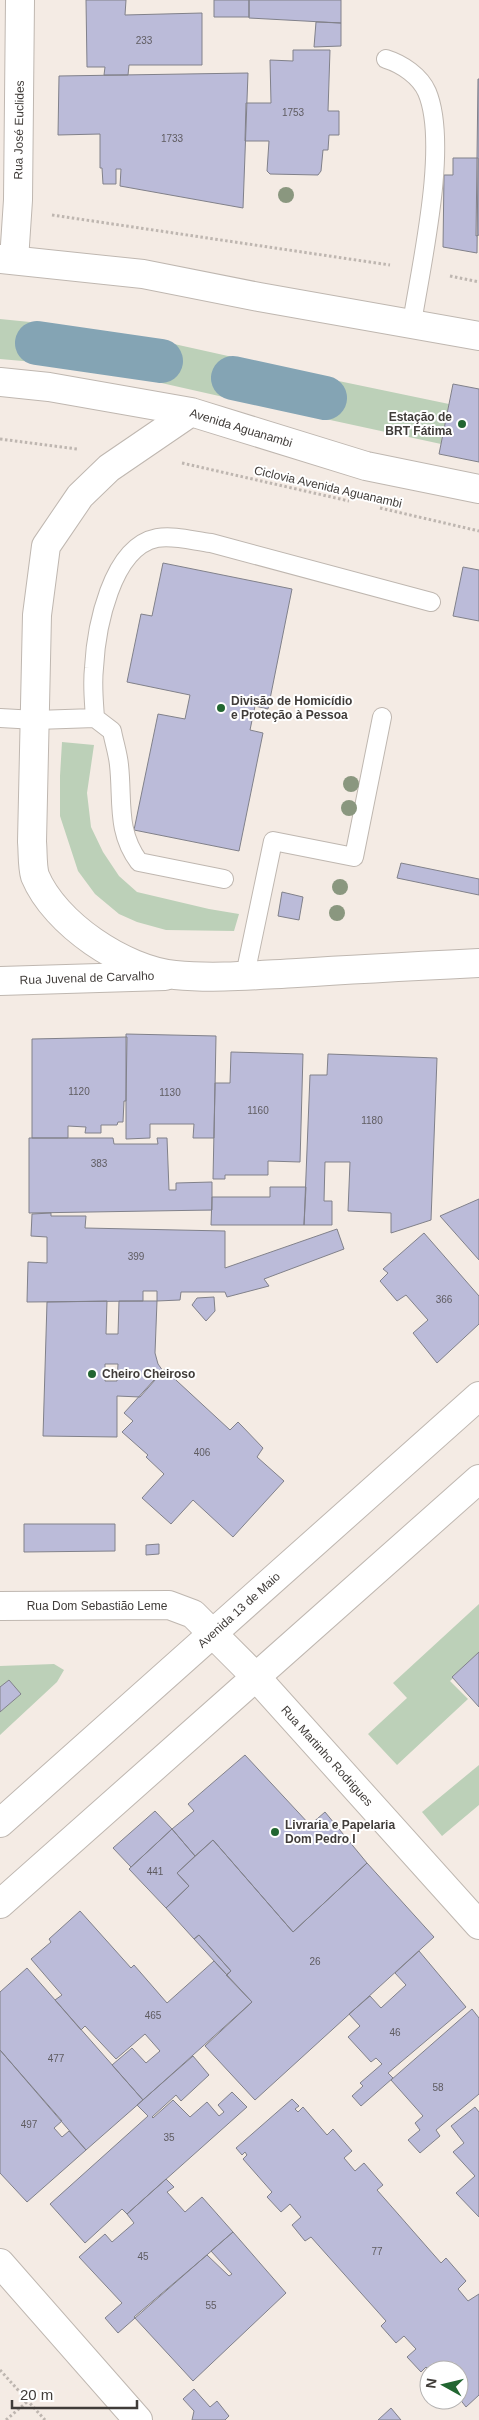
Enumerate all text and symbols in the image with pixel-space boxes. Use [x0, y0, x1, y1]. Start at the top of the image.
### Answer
house number: 233 [136, 35, 153, 46]
street label: Rua José Euclides [11, 80, 27, 180]
house number: 1753 [282, 107, 305, 118]
house number: 1733 [161, 133, 184, 144]
street label: Avenida Aguanambi [188, 406, 294, 450]
place label: Estação de BRT Fátima [385, 410, 452, 438]
marker: Estação de BRT Fátima [456, 418, 468, 430]
street label: Ciclovia Avenida Aguanambi [253, 463, 403, 511]
place label: Divisão de Homicídio e Proteção à Pessoa [231, 694, 352, 722]
marker: Divisão de Homicídio e Proteção à Pessoa [215, 702, 227, 714]
street label: Rua Juvenal de Carvalho [19, 969, 155, 987]
house number: 1120 [68, 1086, 90, 1097]
house number: 1130 [159, 1087, 181, 1098]
house number: 1160 [247, 1105, 269, 1116]
house number: 1180 [361, 1115, 383, 1126]
house number: 383 [91, 1158, 108, 1169]
house number: 399 [128, 1251, 145, 1262]
house number: 366 [436, 1294, 453, 1305]
place label: Cheiro Cheiroso [102, 1367, 195, 1381]
marker: Cheiro Cheiroso [86, 1368, 98, 1380]
house number: 406 [194, 1447, 211, 1458]
street label: Avenida 13 de Maio [195, 1569, 283, 1651]
street label: Rua Dom Sebastião Leme [27, 1599, 168, 1613]
street label: Rua Martinho Rodrigues [278, 1703, 376, 1809]
place label: Livraria e Papelaria Dom Pedro I [285, 1818, 395, 1846]
marker: Livraria e Papelaria Dom Pedro I [269, 1826, 281, 1838]
house number: 441 [147, 1866, 164, 1877]
house number: 26 [309, 1956, 321, 1967]
house number: 465 [145, 2010, 162, 2021]
house number: 46 [389, 2027, 401, 2038]
house number: 477 [48, 2053, 65, 2064]
house number: 58 [432, 2082, 444, 2093]
house number: 497 [21, 2119, 38, 2130]
house number: 35 [163, 2132, 175, 2143]
house number: 77 [371, 2246, 383, 2257]
house number: 45 [137, 2251, 149, 2262]
house number: 55 [205, 2300, 217, 2311]
north arrow [419, 2360, 469, 2410]
text: N [422, 2377, 440, 2389]
scale bar [12, 2378, 138, 2410]
text: 20 m [20, 2386, 53, 2403]

